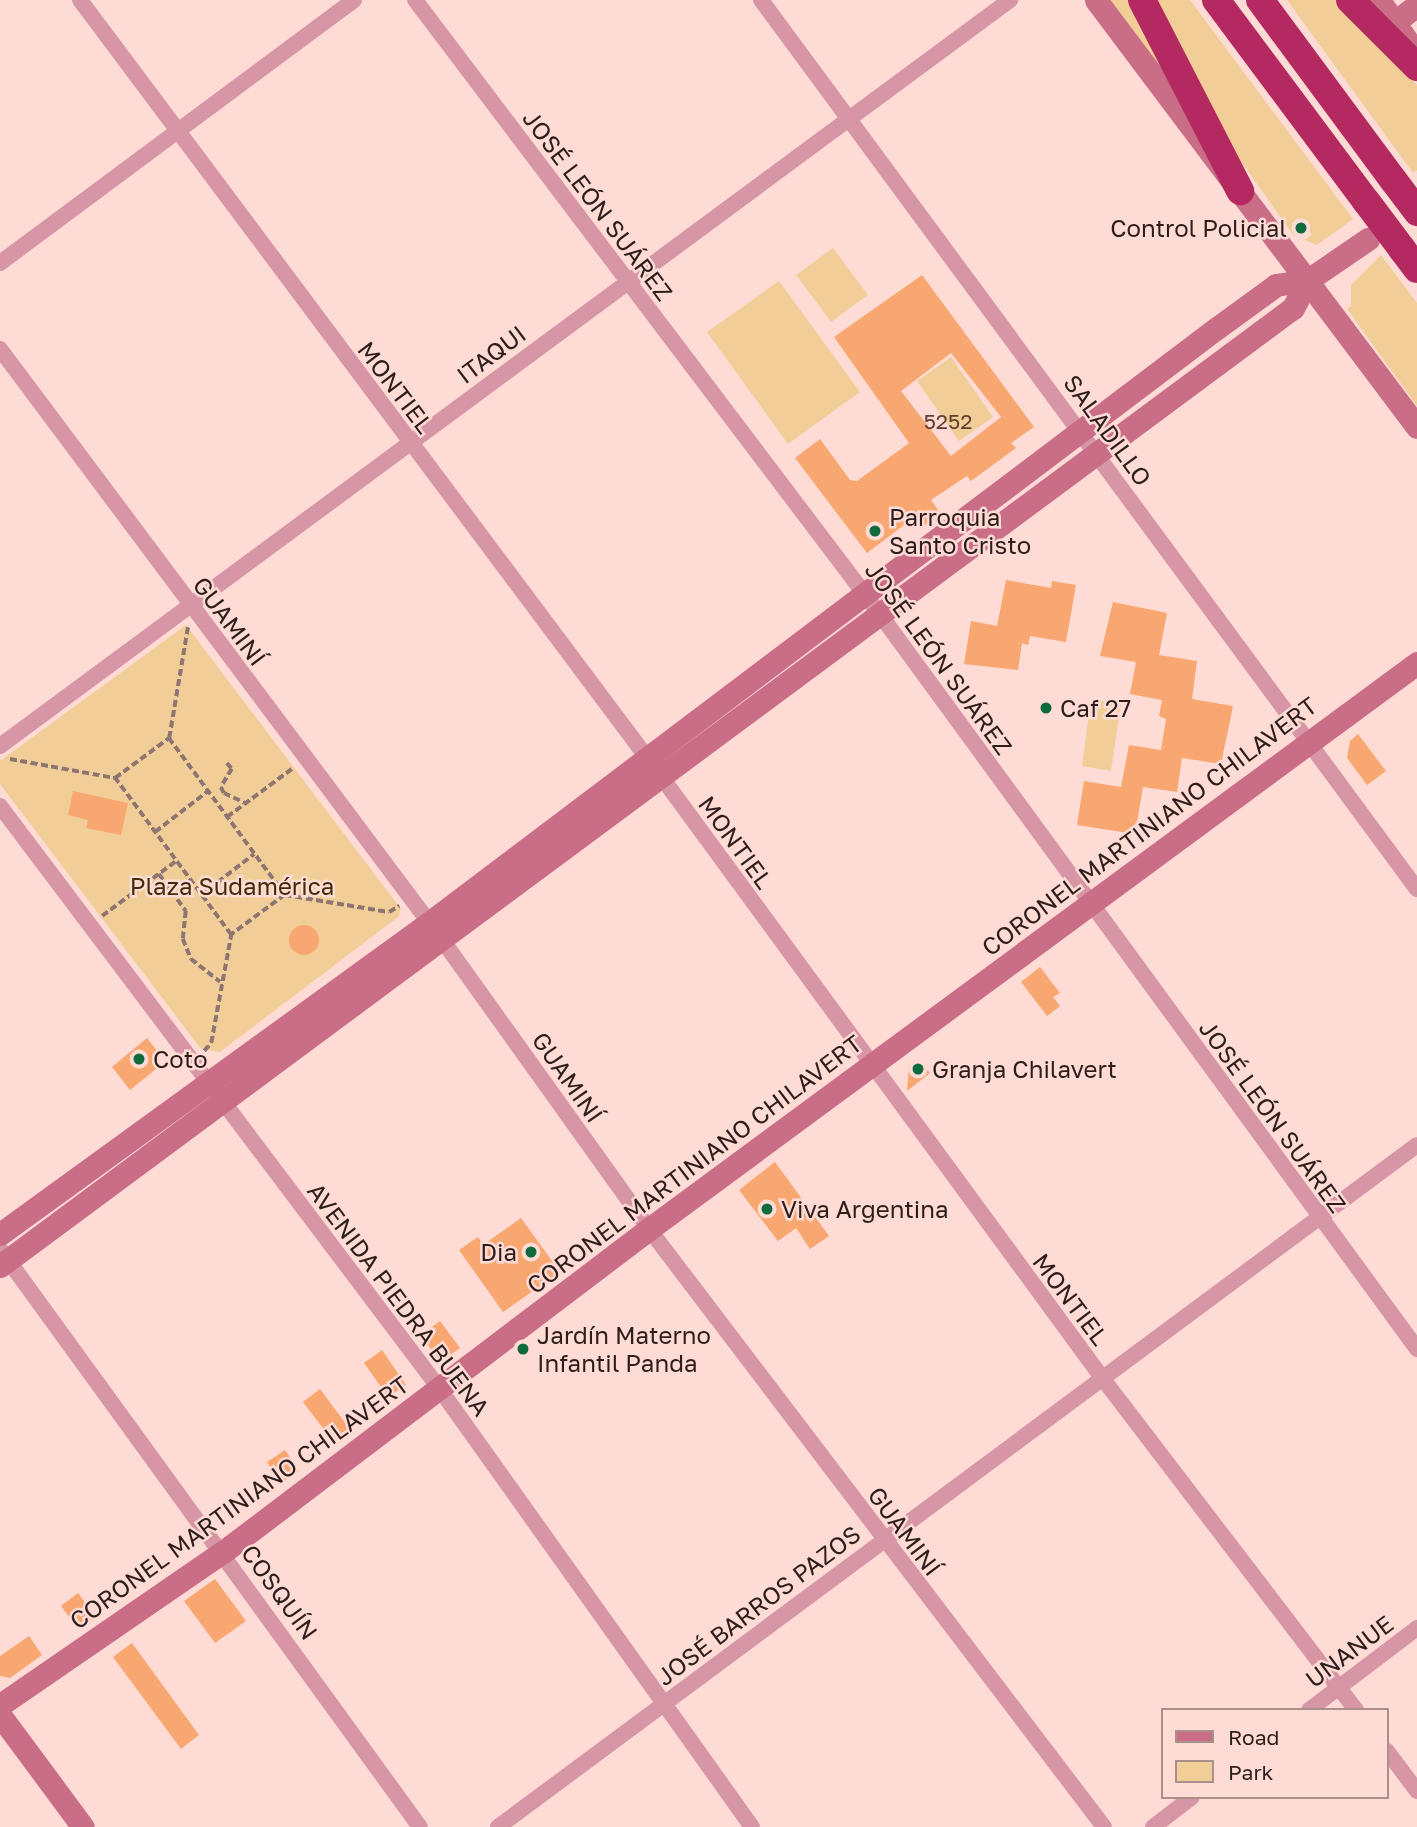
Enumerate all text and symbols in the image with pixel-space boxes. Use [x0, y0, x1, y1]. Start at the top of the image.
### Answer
street label: JOSÉ LEÓN SUÁREZ [517, 104, 679, 306]
place label: Control Policial [1110, 214, 1287, 242]
marker: Control Policial [1293, 220, 1309, 236]
street label: ITAQUI [451, 319, 531, 389]
street label: MONTIEL [352, 335, 440, 439]
street label: SALADILLO [1058, 369, 1158, 491]
house number: 5252 [924, 408, 972, 434]
place label: Parroquia Santo Cristo [889, 503, 1031, 559]
marker: Parroquia Santo Cristo [867, 523, 883, 539]
street label: JOSÉ LEÓN SUÁREZ [859, 556, 1019, 760]
street label: GUAMINÍ [187, 571, 273, 671]
street label: CORONEL MARTINIANO CHILAVERT [976, 691, 1322, 961]
place label: Caf 27 [1060, 694, 1131, 722]
marker: Caf 27 [1038, 700, 1054, 716]
street label: MONTIEL [693, 790, 779, 894]
park label: Plaza Sudamérica [130, 872, 334, 900]
street label: JOSÉ LEÓN SUÁREZ [1193, 1014, 1353, 1218]
street label: GUAMINÍ [526, 1026, 610, 1128]
street label: CORONEL MARTINIANO CHILAVERT [521, 1029, 867, 1299]
place label: Coto [153, 1045, 208, 1073]
marker: Coto [131, 1051, 147, 1067]
place label: Granja Chilavert [932, 1055, 1117, 1083]
marker: Granja Chilavert [910, 1061, 926, 1077]
street label: AVENIDA PIEDRA BUENA [302, 1177, 496, 1421]
place label: Viva Argentina [781, 1195, 949, 1223]
marker: Viva Argentina [759, 1201, 775, 1217]
place label: Dia [480, 1238, 517, 1266]
marker: Dia [523, 1244, 539, 1260]
street label: MONTIEL [1027, 1247, 1115, 1351]
place label: Jardín Materno Infantil Panda [537, 1321, 711, 1377]
marker: Jardín Materno Infantil Panda [515, 1341, 531, 1357]
street label: CORONEL MARTINIANO CHILAVERT [64, 1369, 414, 1635]
street label: GUAMINÍ [862, 1481, 948, 1581]
street label: JOSÉ BARROS PAZOS [650, 1519, 866, 1691]
street label: COSQUÍN [236, 1539, 324, 1645]
street label: UNANUE [1300, 1609, 1398, 1693]
legend [1162, 1708, 1389, 1799]
text: Road [1228, 1724, 1279, 1750]
text: Park [1228, 1759, 1273, 1785]

